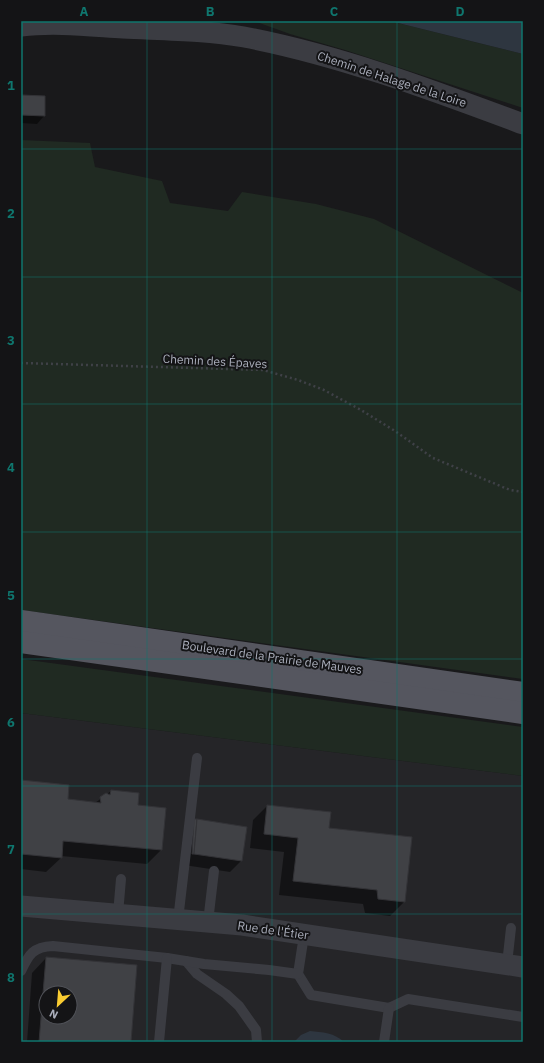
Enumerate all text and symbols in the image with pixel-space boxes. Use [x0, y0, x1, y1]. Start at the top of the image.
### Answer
text: A [80, 3, 89, 20]
text: B [206, 3, 215, 20]
text: C [330, 3, 339, 20]
text: D [455, 3, 465, 20]
street label: Chemin de Halage de la Loire [315, 48, 469, 110]
text: 1 [7, 77, 15, 94]
text: 2 [7, 205, 15, 222]
text: 3 [7, 332, 15, 349]
street label: Chemin des Épaves [162, 351, 268, 371]
text: 4 [7, 459, 15, 476]
text: 5 [7, 587, 15, 604]
street label: Boulevard de la Prairie de Mauves [181, 637, 363, 677]
text: 6 [7, 714, 15, 731]
text: 7 [7, 841, 15, 858]
street label: Rue de l'Étier [236, 918, 310, 942]
text: 8 [7, 969, 15, 986]
north arrow [38, 985, 78, 1025]
text: N [47, 1006, 60, 1022]

